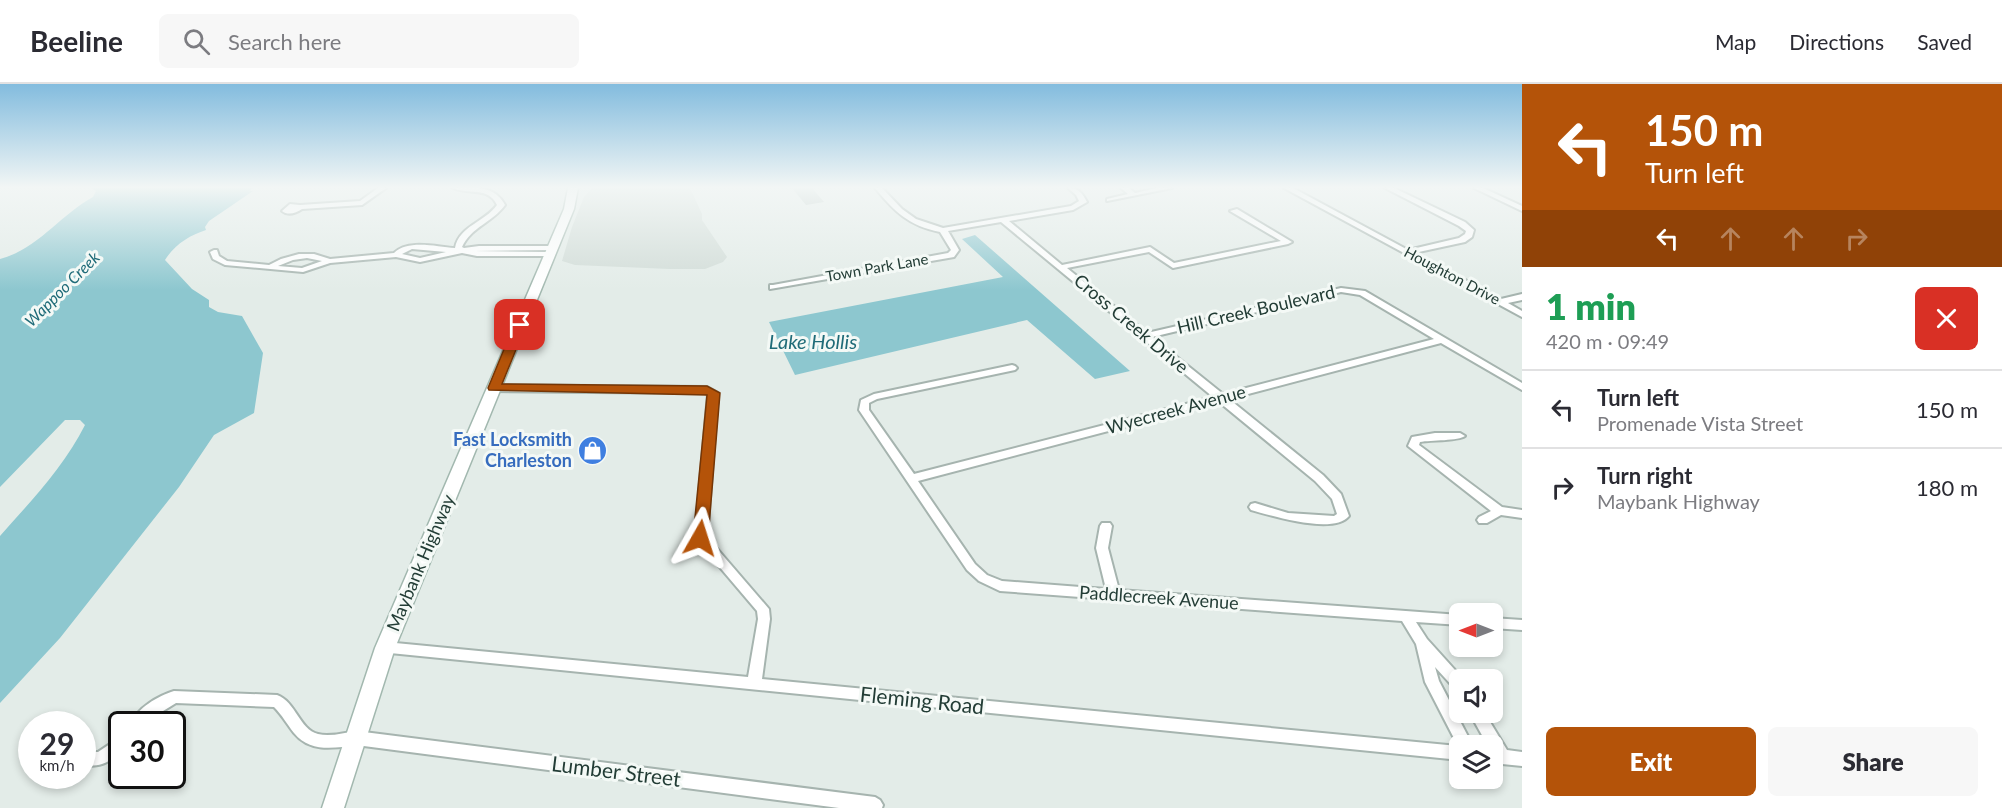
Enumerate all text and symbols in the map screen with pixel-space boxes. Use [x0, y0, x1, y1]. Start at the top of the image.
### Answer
search box [159, 14, 579, 68]
text: Beeline [30, 24, 123, 58]
icon: search [180, 25, 213, 58]
text: Search here [228, 28, 341, 55]
text: Map [1715, 29, 1756, 54]
text: Directions [1789, 29, 1884, 54]
text: Saved [1917, 29, 1972, 54]
text: 150 m [1645, 105, 1763, 155]
icon: left [1546, 108, 1624, 186]
text: Turn left [1645, 156, 1744, 189]
icon: left [1651, 222, 1684, 255]
icon: ahead [1714, 222, 1747, 255]
icon: ahead [1777, 222, 1810, 255]
icon: right [1840, 222, 1873, 255]
street label: Houghton Drive [1401, 242, 1504, 308]
water label: Wappoo Creek [20, 247, 103, 330]
street label: Town Park Lane [824, 249, 930, 285]
street label: Cross Creek Drive [1070, 269, 1193, 377]
street label: Hill Creek Boulevard [1175, 280, 1337, 338]
text: 1 min [1546, 284, 1636, 328]
button: close [1915, 287, 1978, 350]
pin [494, 299, 545, 350]
icon: arrive [503, 308, 536, 341]
water label: Lake Hollis [769, 329, 857, 353]
text: 420 m · 09:49 [1546, 329, 1669, 353]
street label: Wyecreek Avenue [1104, 380, 1248, 438]
text: Turn left [1597, 384, 1679, 411]
icon: left [1546, 393, 1579, 426]
text: 150 m [1916, 396, 1978, 423]
text: Promenade Vista Street [1597, 411, 1803, 435]
place label: Fast Locksmith Charleston [453, 428, 572, 471]
shop icon: Fast Locksmith Charleston [577, 434, 609, 466]
text: Turn right [1597, 462, 1692, 489]
icon: right [1546, 471, 1579, 504]
text: 180 m [1916, 474, 1978, 501]
text: Maybank Highway [1597, 489, 1760, 513]
street label: Maybank Highway [381, 490, 459, 634]
position arrow [668, 506, 732, 570]
street label: Paddlecreek Avenue [1079, 580, 1240, 614]
north arrow [1449, 603, 1503, 657]
map controls [1449, 603, 1503, 789]
button: sound [1449, 669, 1503, 723]
street label: Fleming Road [859, 681, 985, 718]
speed limit sign: 30 [108, 711, 186, 789]
text: 29 [40, 725, 74, 761]
button: Exit [1546, 727, 1756, 796]
button: Share [1768, 727, 1978, 796]
button: layers [1449, 735, 1503, 789]
street label: Lumber Street [550, 750, 683, 791]
text: km/h [39, 756, 75, 774]

